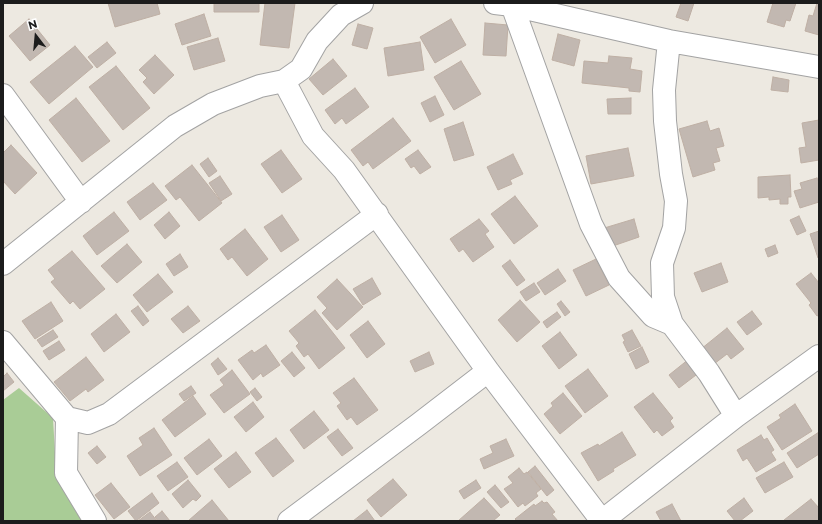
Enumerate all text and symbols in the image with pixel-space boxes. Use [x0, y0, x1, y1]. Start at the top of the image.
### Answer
north arrow [16, 16, 56, 56]
text: N [26, 17, 39, 32]

